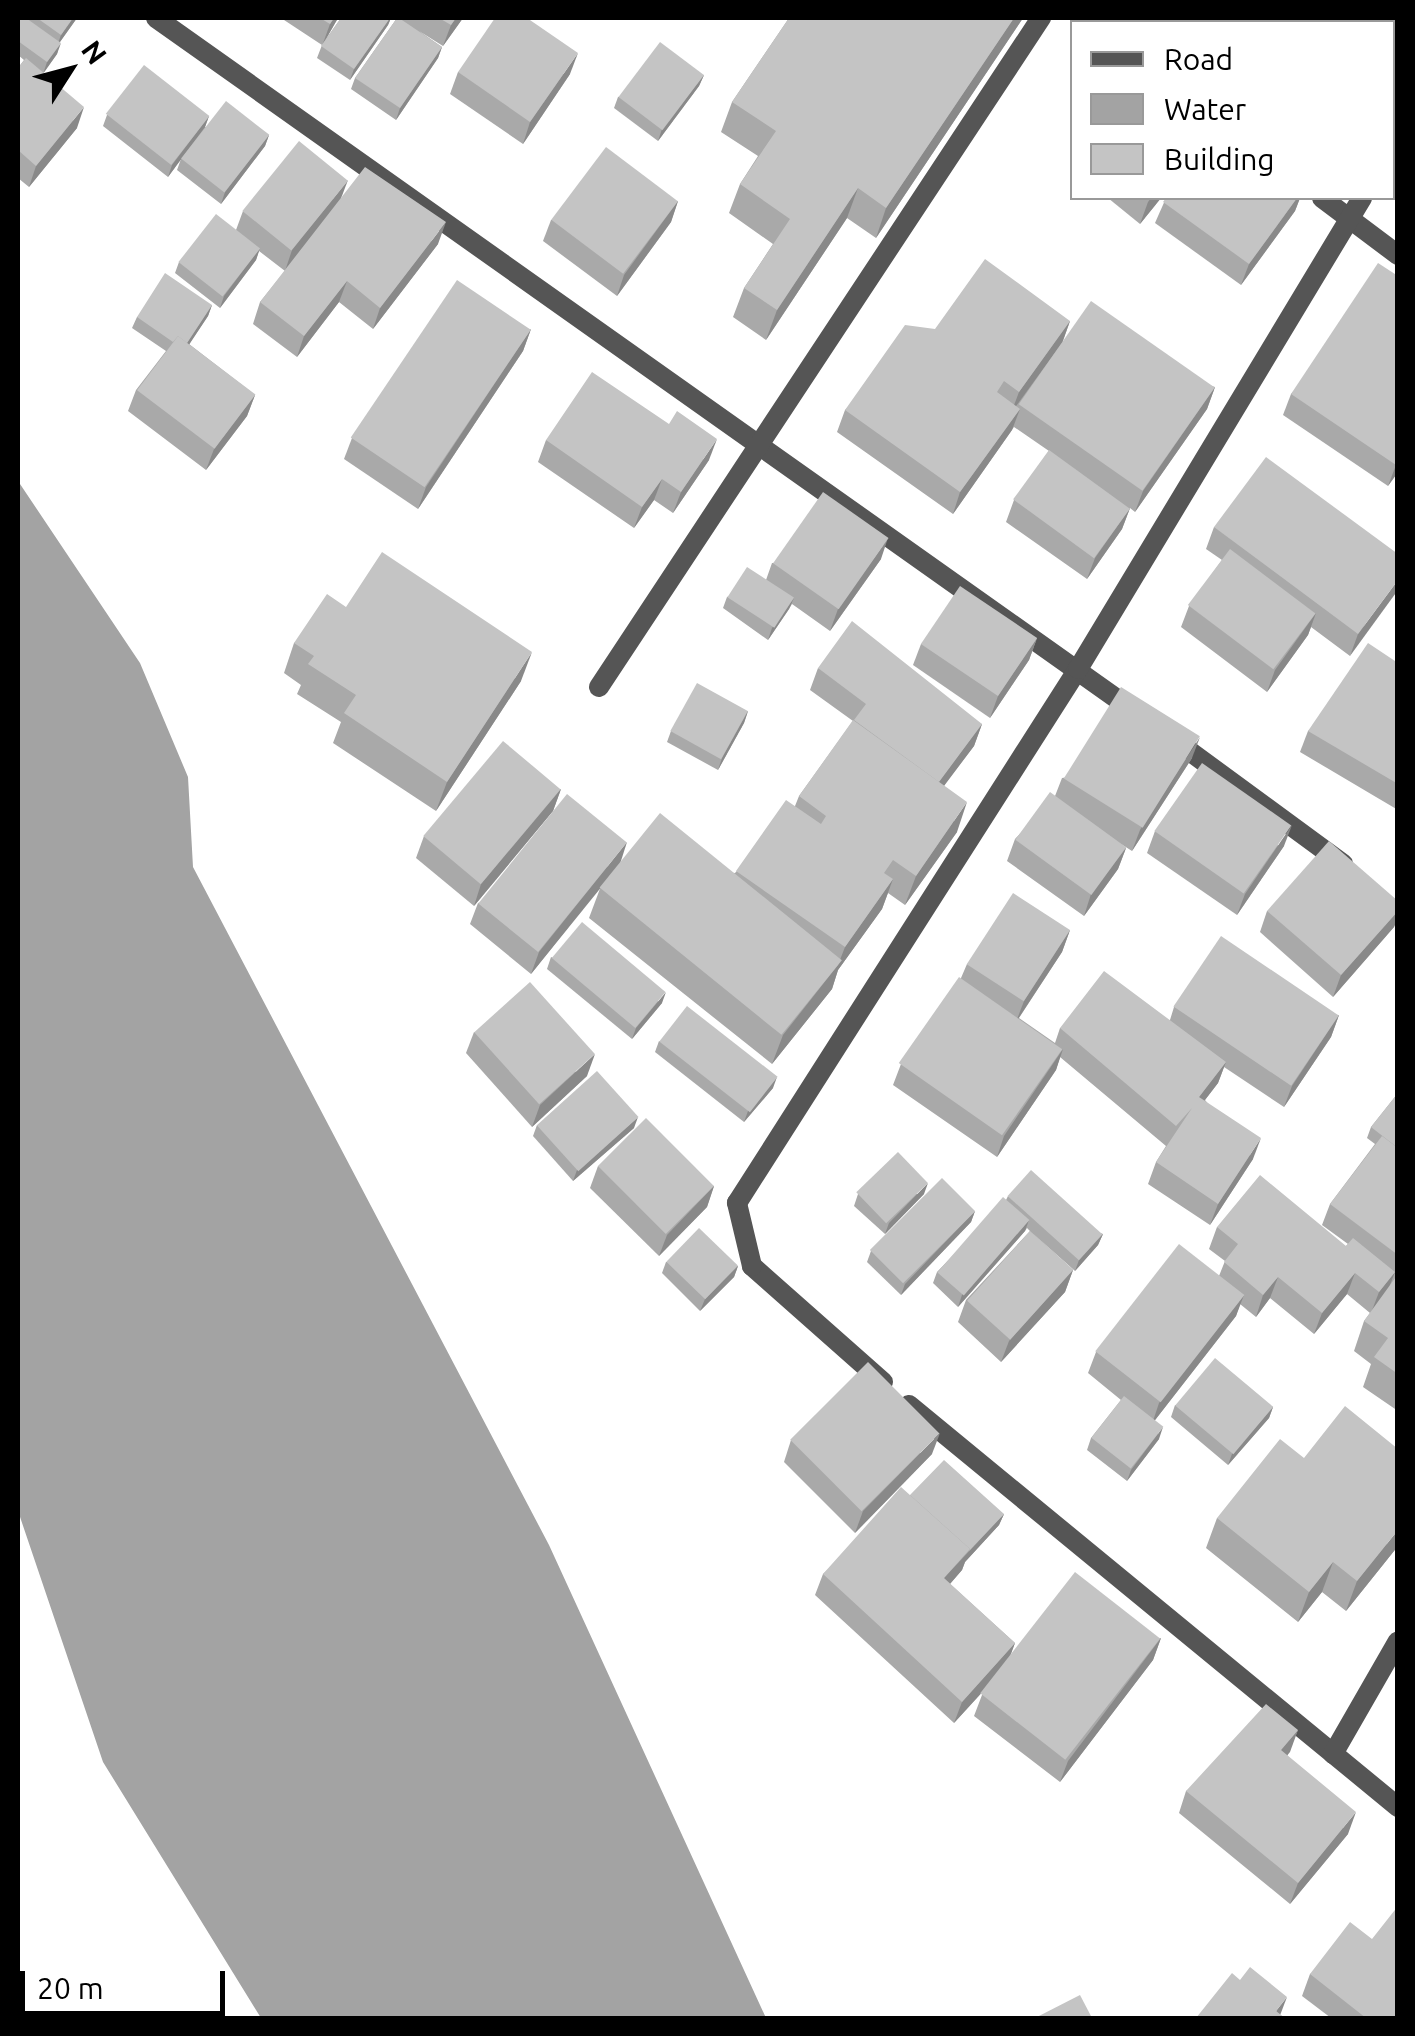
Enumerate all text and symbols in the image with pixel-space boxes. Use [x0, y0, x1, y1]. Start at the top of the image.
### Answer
north arrow [20, 20, 120, 120]
legend [1070, 20, 1395, 200]
text: N [76, 35, 113, 70]
text: Road [1164, 42, 1233, 76]
text: Water [1164, 92, 1246, 126]
text: Building [1164, 142, 1275, 176]
scale bar [25, 1951, 230, 2013]
text: 20 m [37, 1971, 104, 2005]

